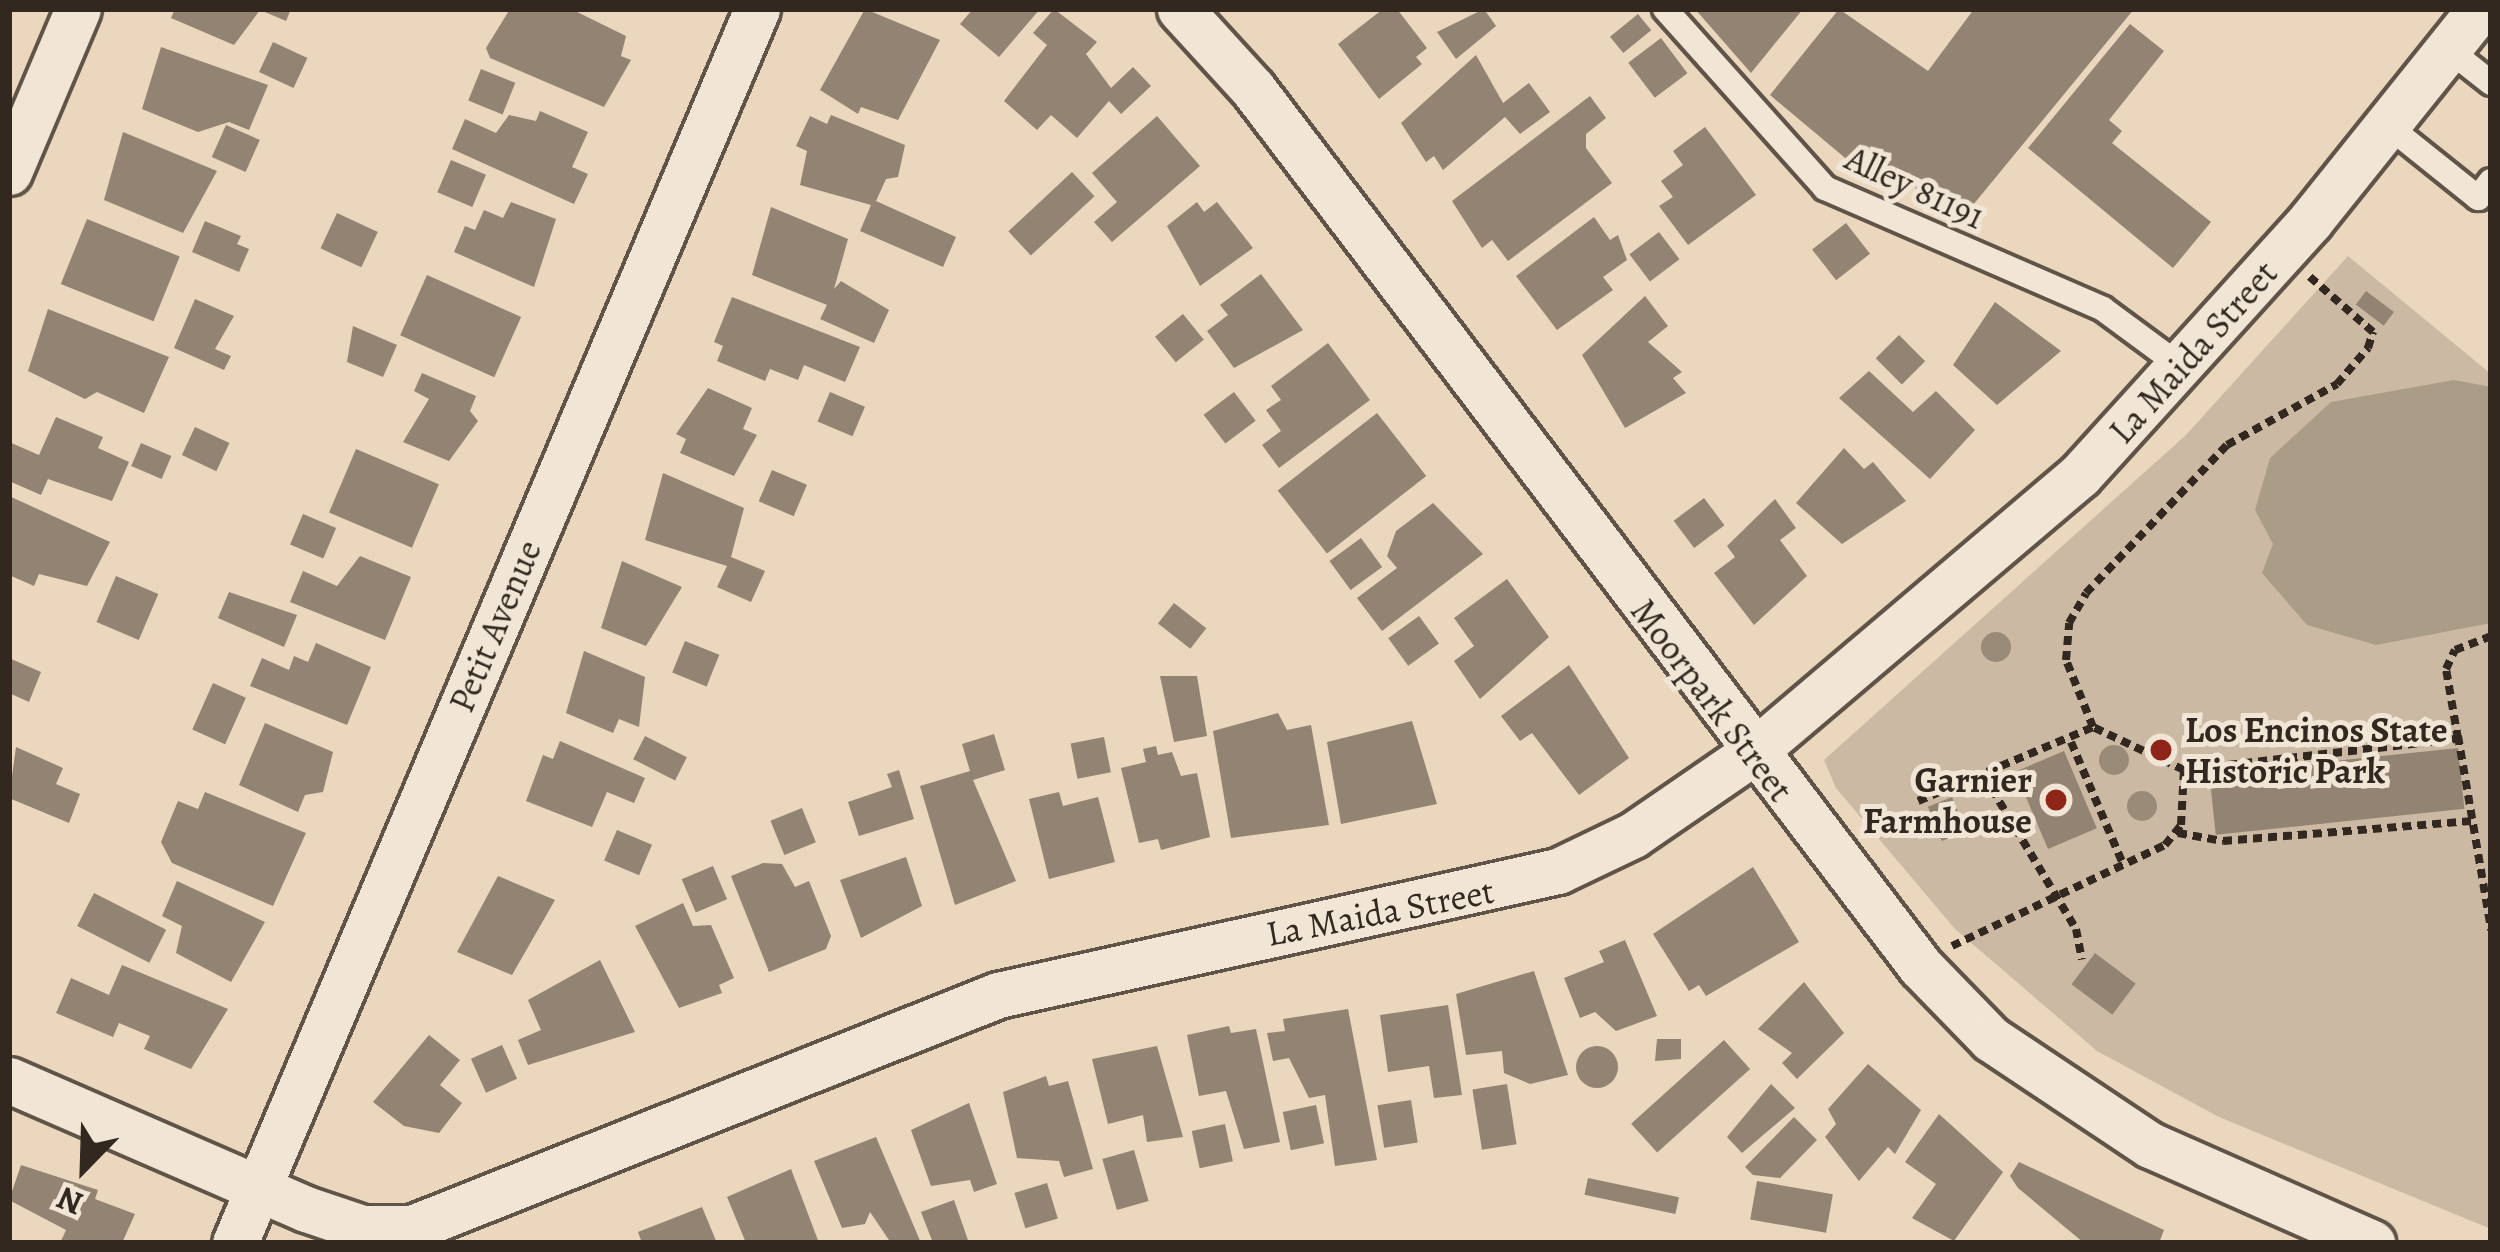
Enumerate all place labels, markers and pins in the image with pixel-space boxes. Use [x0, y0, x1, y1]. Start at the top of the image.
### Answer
place label: Los Encinos State Historic Park [2185, 707, 2448, 792]
marker: Los Encinos State Historic Park [2148, 737, 2174, 763]
place label: Garnier Farmhouse [1863, 757, 2032, 842]
marker: Garnier Farmhouse [2043, 787, 2069, 813]

